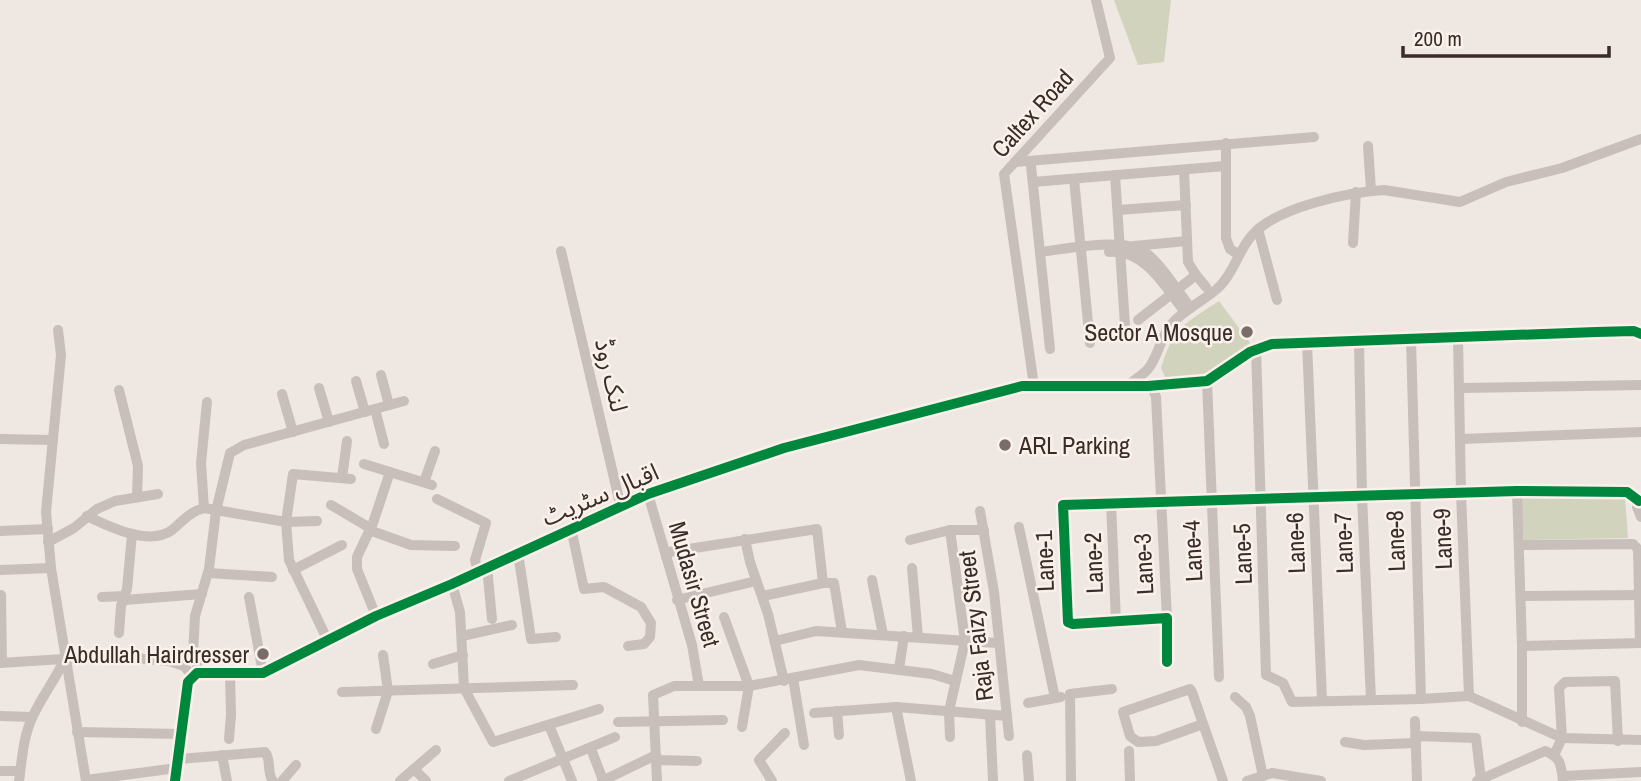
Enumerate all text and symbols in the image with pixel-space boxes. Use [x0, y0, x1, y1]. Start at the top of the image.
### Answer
scale bar [1403, 14, 1610, 58]
text: 200 m [1414, 24, 1462, 53]
street label: Caltex Road [984, 62, 1080, 164]
place label: Sector A Mosque [1084, 316, 1233, 348]
marker: Sector A Mosque [1239, 324, 1255, 340]
street label: لنک روڈ [588, 335, 636, 415]
place label: ARL Parking [1018, 429, 1130, 461]
marker: ARL Parking [997, 437, 1013, 453]
street label: اقبال سٹریٹ [537, 455, 663, 533]
street label: Lane-9 [1425, 508, 1459, 570]
street label: Lane-8 [1378, 510, 1412, 572]
street label: Lane-6 [1278, 512, 1312, 574]
street label: Lane-7 [1326, 512, 1360, 574]
street label: Mudasir Street [662, 518, 728, 651]
street label: Lane-4 [1174, 520, 1210, 582]
street label: Lane-5 [1225, 523, 1259, 585]
street label: Lane-1 [1027, 530, 1061, 592]
street label: Lane-2 [1076, 532, 1110, 594]
street label: Lane-3 [1125, 533, 1161, 595]
street label: Raja Faizy Street [950, 549, 1000, 703]
place label: Abdullah Hairdresser [63, 638, 249, 670]
marker: Abdullah Hairdresser [255, 646, 271, 662]

